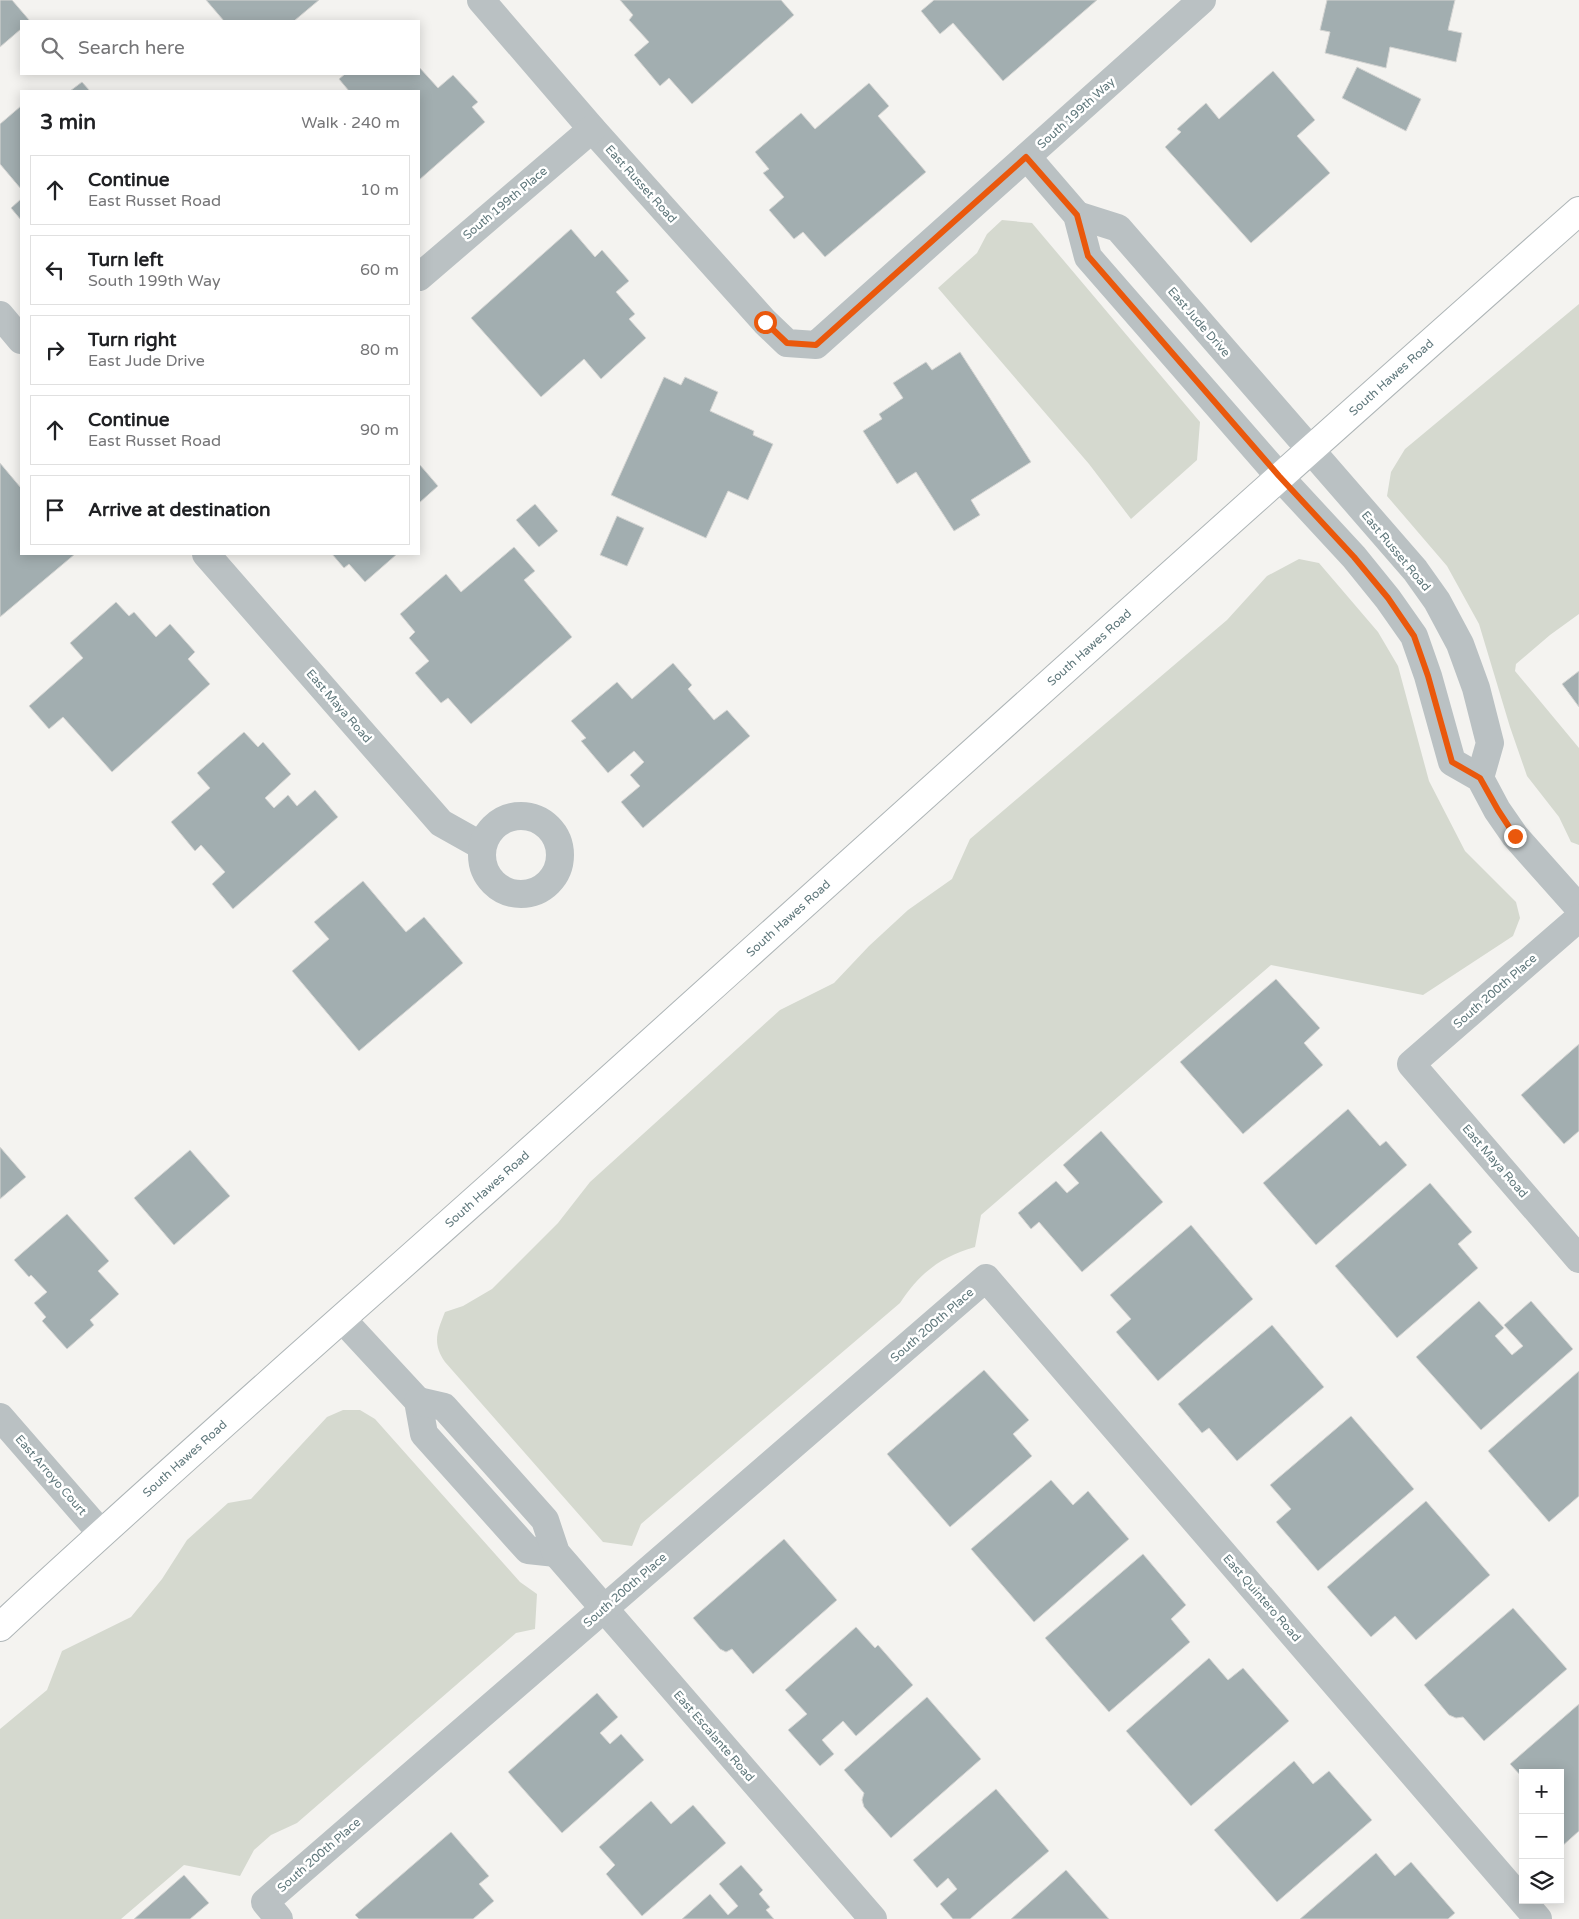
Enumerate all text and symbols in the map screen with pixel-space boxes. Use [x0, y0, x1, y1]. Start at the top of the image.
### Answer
search box [20, 20, 420, 75]
icon: search [38, 34, 66, 62]
text: Search here [78, 37, 185, 59]
street label: South 199th Way [1034, 74, 1118, 151]
text: 3 min [40, 110, 96, 135]
text: Walk · 240 m [301, 113, 400, 133]
street label: East Russet Road [602, 142, 680, 226]
street label: South 199th Place [460, 164, 550, 242]
text: Continue [88, 169, 170, 191]
icon: ahead [41, 176, 69, 204]
text: 10 m [360, 180, 399, 200]
text: East Russet Road [88, 191, 221, 211]
text: Turn left [88, 249, 164, 271]
icon: left [41, 256, 69, 284]
text: 60 m [360, 260, 399, 280]
text: South 199th Way [88, 271, 220, 291]
street label: East Jude Drive [1165, 284, 1233, 360]
route start [754, 311, 777, 334]
text: Turn right [88, 329, 176, 351]
icon: right [41, 336, 69, 364]
street label: South Hawes Road [1346, 336, 1436, 419]
text: 80 m [360, 340, 399, 360]
text: East Jude Drive [88, 351, 205, 371]
text: Continue [88, 409, 170, 431]
icon: ahead [41, 416, 69, 444]
text: 90 m [360, 420, 399, 440]
text: East Russet Road [88, 431, 221, 451]
icon: arrive [41, 496, 69, 524]
text: Arrive at destination [88, 499, 271, 521]
street label: East Russet Road [1359, 508, 1433, 594]
street label: South Hawes Road [1044, 606, 1134, 689]
street label: East Maya Road [303, 667, 375, 745]
route end [1504, 825, 1527, 848]
street label: South Hawes Road [743, 877, 833, 960]
street label: South 200th Place [1451, 951, 1540, 1031]
street label: East Maya Road [1459, 1122, 1531, 1200]
street label: South Hawes Road [442, 1148, 532, 1230]
street label: South 200th Place [888, 1285, 977, 1365]
street label: South Hawes Road [140, 1417, 230, 1500]
street label: East Arroyo Court [12, 1432, 90, 1518]
street label: South 200th Place [581, 1550, 670, 1630]
street label: East Quintero Road [1220, 1551, 1304, 1645]
street label: East Escalante Road [671, 1688, 757, 1784]
map controls [1519, 1769, 1564, 1904]
button: + [1519, 1769, 1564, 1814]
button: − [1519, 1814, 1564, 1859]
street label: South 200th Place [275, 1815, 364, 1895]
button: layers [1519, 1859, 1564, 1904]

